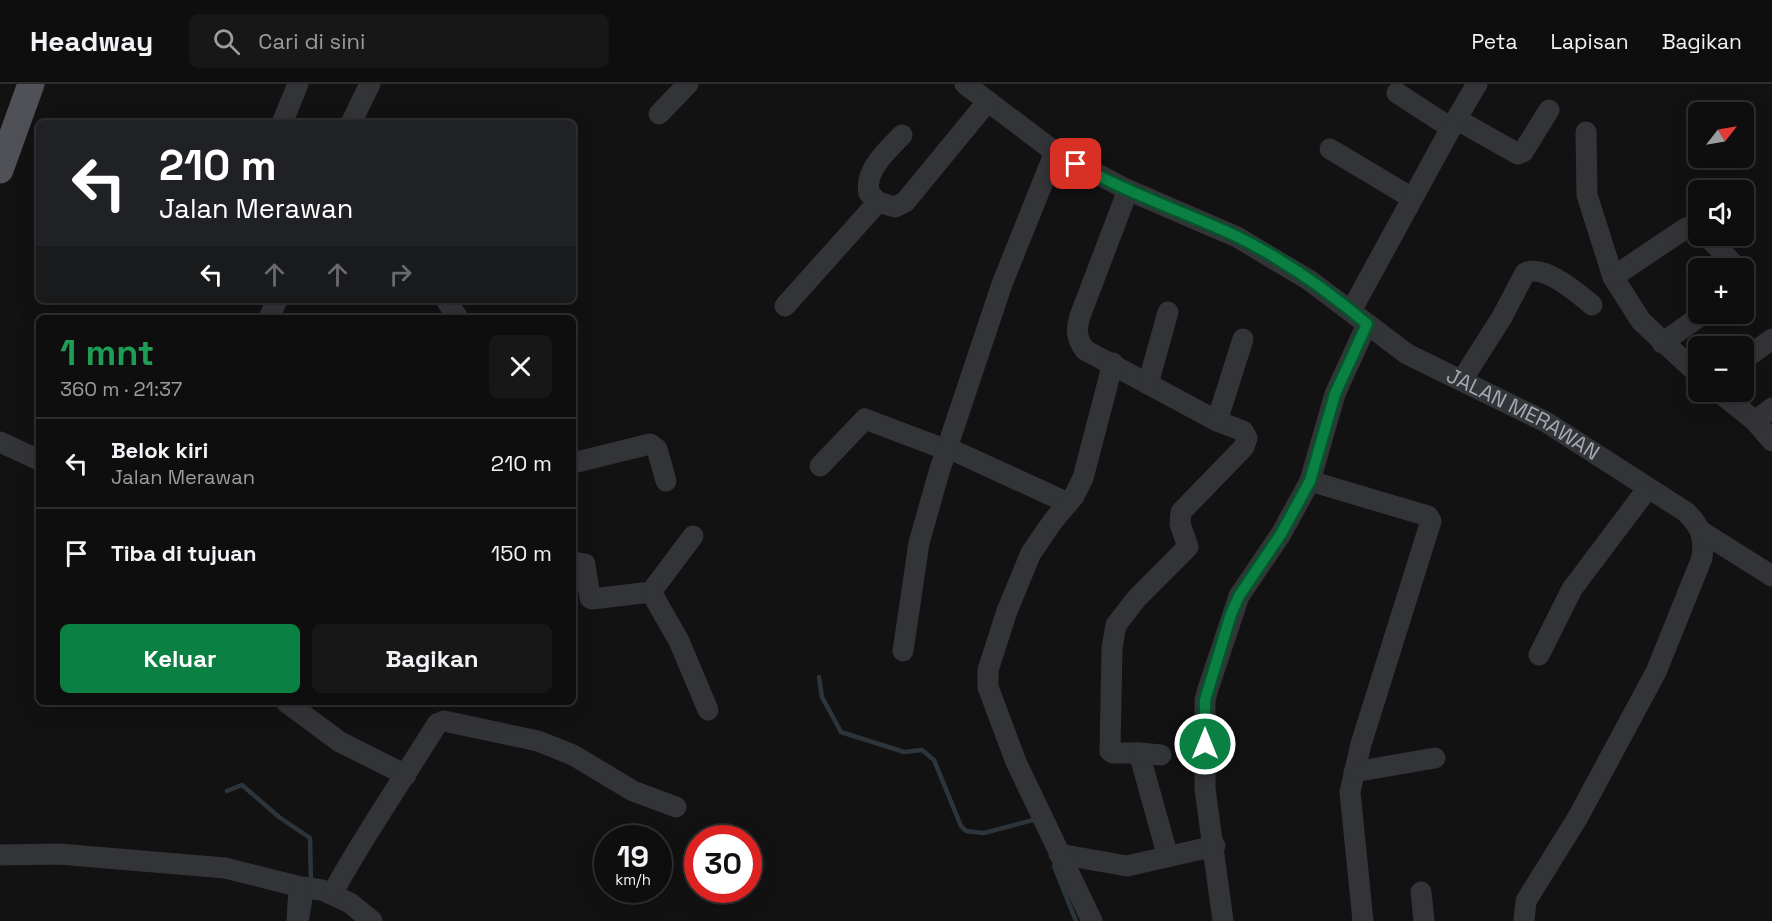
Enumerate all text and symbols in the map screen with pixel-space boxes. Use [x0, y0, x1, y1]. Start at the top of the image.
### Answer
search box [189, 14, 609, 68]
text: Headway [30, 23, 153, 59]
icon: search [210, 25, 243, 58]
text: Cari di sini [258, 27, 365, 55]
text: Peta [1472, 28, 1518, 55]
text: Lapisan [1551, 28, 1629, 55]
text: Bagikan [1662, 28, 1742, 55]
north arrow [1688, 102, 1754, 168]
map controls [1688, 102, 1754, 402]
pin [1050, 138, 1101, 189]
text: 210 m [159, 139, 277, 192]
icon: left [60, 144, 138, 222]
icon: arrive [1059, 147, 1092, 180]
button: sound [1688, 180, 1754, 246]
text: Jalan Merawan [159, 191, 353, 226]
icon: left [195, 258, 228, 291]
icon: ahead [258, 258, 291, 291]
icon: ahead [321, 258, 354, 291]
icon: right [384, 258, 417, 291]
button: + [1688, 258, 1754, 324]
text: 1 mnt [60, 330, 154, 376]
button: close [489, 335, 552, 398]
button: − [1688, 336, 1754, 402]
street label: JALAN MERAWAN [1442, 361, 1605, 466]
text: 360 m · 21:37 [60, 376, 182, 402]
text: Belok kiri [111, 436, 208, 464]
icon: left [60, 447, 93, 480]
text: 210 m [491, 449, 552, 477]
text: Jalan Merawan [111, 464, 255, 490]
icon: arrive [60, 537, 93, 570]
text: Tiba di tujuan [111, 539, 257, 567]
text: 150 m [491, 539, 552, 567]
button: Keluar [60, 624, 300, 693]
button: Bagikan [312, 624, 552, 693]
position arrow [1173, 712, 1237, 776]
speed limit sign: 30 [684, 825, 762, 903]
text: 19 [617, 837, 649, 876]
text: km/h [615, 870, 651, 889]

